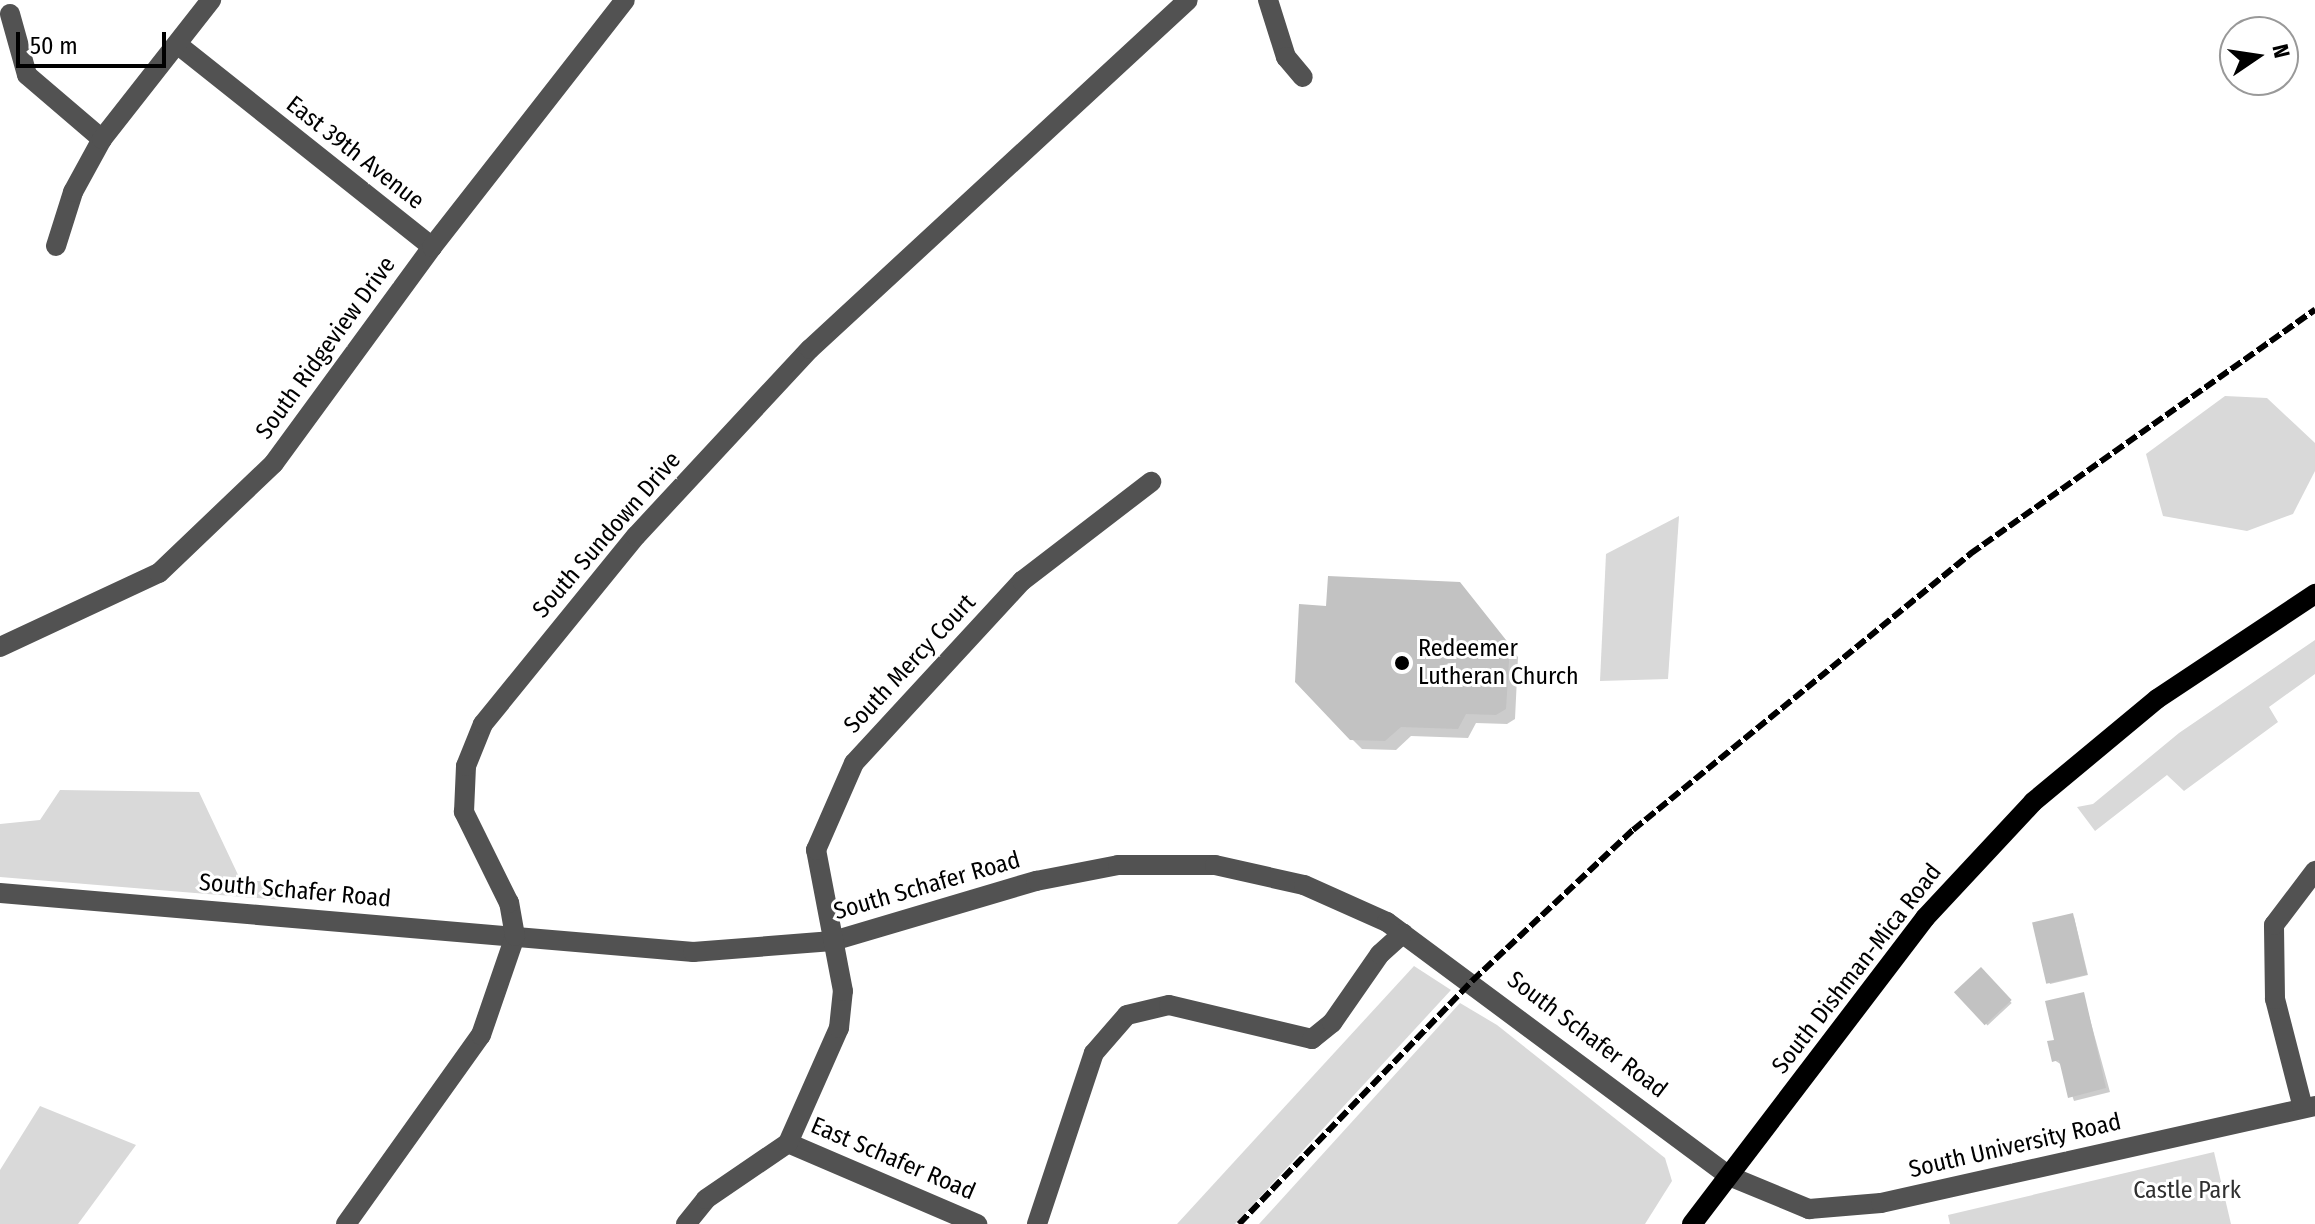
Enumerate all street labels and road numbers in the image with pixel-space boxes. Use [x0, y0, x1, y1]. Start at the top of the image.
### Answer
street label: East 39th Avenue [280, 90, 430, 216]
street label: South Ridgeview Drive [250, 251, 402, 445]
street label: South Sundown Drive [527, 446, 687, 624]
street label: South Mercy Court [838, 589, 982, 739]
street label: South Schafer Road [830, 846, 1024, 926]
street label: South Dishman-Mica Road [1766, 858, 1948, 1080]
street label: South Schafer Road [198, 868, 392, 914]
street label: South Schafer Road [1501, 966, 1673, 1104]
street label: South University Road [1906, 1108, 2124, 1184]
street label: East Schafer Road [807, 1111, 979, 1207]

